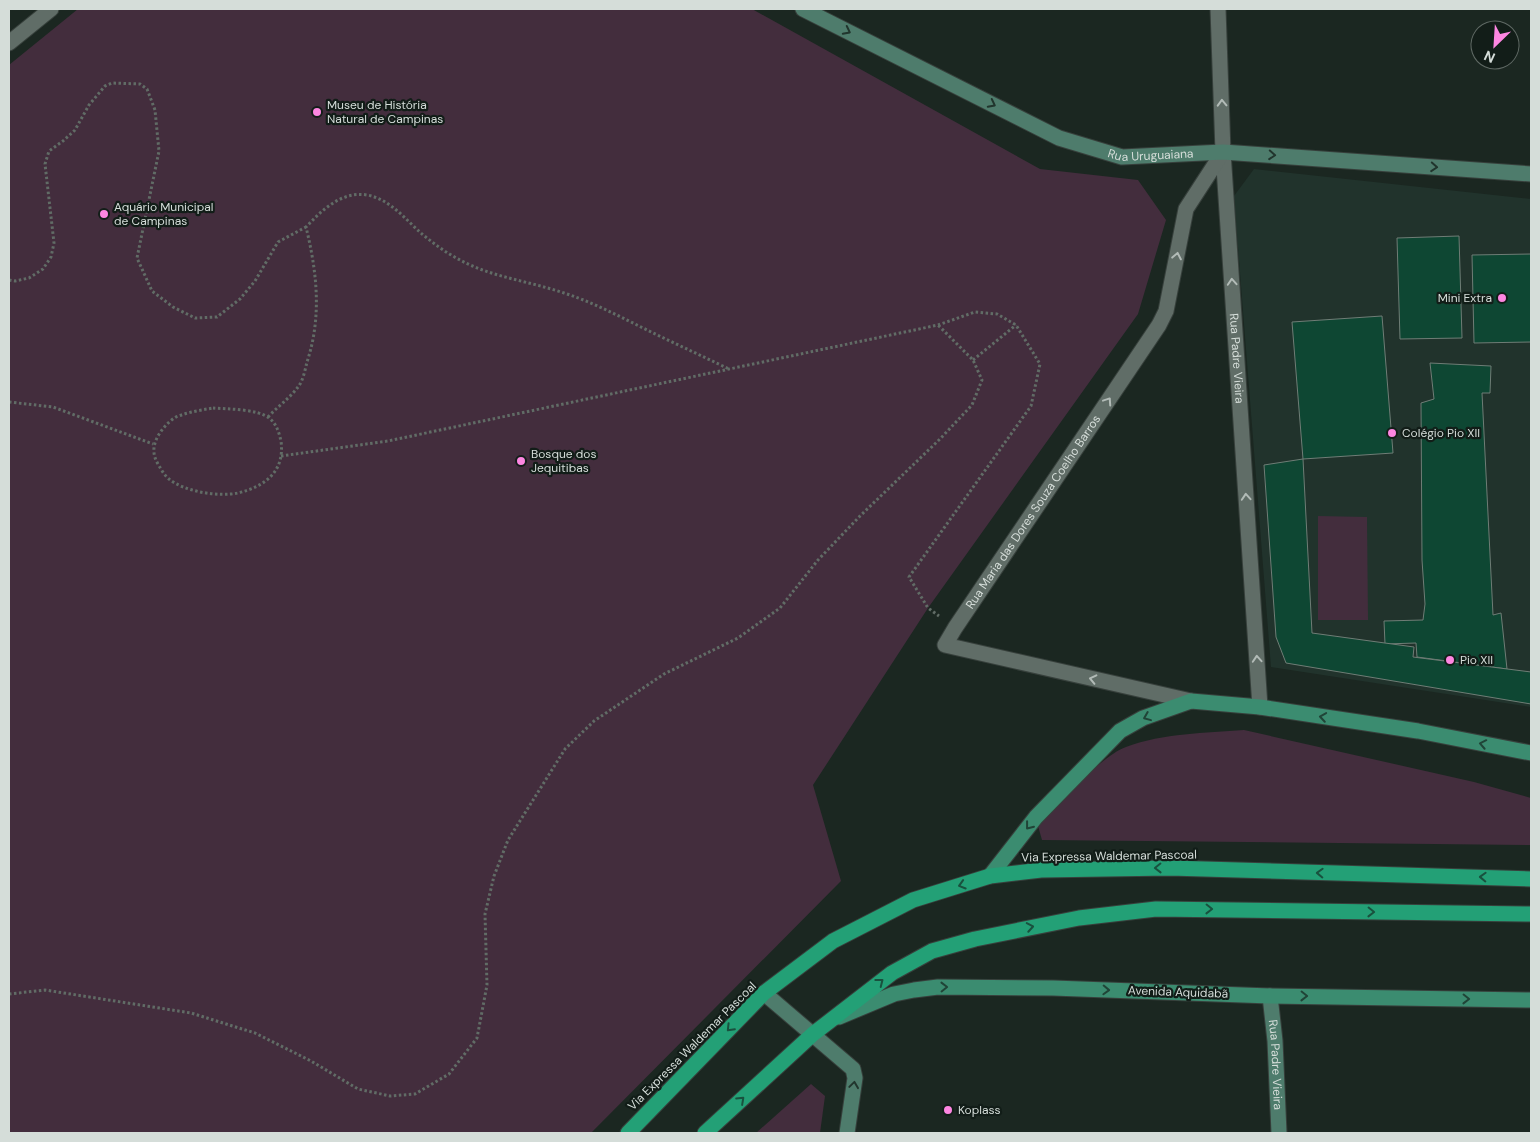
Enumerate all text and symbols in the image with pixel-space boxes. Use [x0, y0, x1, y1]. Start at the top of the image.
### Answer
north arrow [1470, 20, 1520, 70]
one-way arrow [842, 25, 851, 35]
text: N [1481, 46, 1498, 67]
place label: Museu de História Natural de Campinas [327, 97, 443, 127]
one-way arrow [987, 98, 996, 108]
one-way arrow [1216, 99, 1227, 107]
marker: Museu de História Natural de Campinas [311, 106, 323, 118]
street label: Rua Uruguaiana [1106, 145, 1194, 165]
one-way arrow [1268, 149, 1276, 160]
one-way arrow [1430, 161, 1438, 172]
place label: Aquário Municipal de Campinas [114, 199, 213, 229]
marker: Aquário Municipal de Campinas [98, 208, 110, 220]
one-way arrow [1171, 252, 1182, 261]
one-way arrow [1226, 278, 1237, 286]
place label: Mini Extra [1438, 290, 1492, 306]
marker: Mini Extra [1496, 292, 1508, 304]
street label: Rua Padre Vieira [1226, 313, 1248, 404]
one-way arrow [1102, 397, 1111, 406]
street label: Rua Maria das Dores Souza Coelho Barros [962, 412, 1104, 612]
place label: Colégio Pio XII [1402, 425, 1480, 441]
marker: Colégio Pio XII [1386, 427, 1398, 439]
place label: Bosque dos Jequitibas [531, 446, 596, 476]
marker: Bosque dos Jequitibas [515, 455, 527, 467]
one-way arrow [1241, 492, 1252, 500]
place label: Pio XII [1460, 652, 1493, 668]
one-way arrow [1251, 654, 1262, 662]
marker: Pio XII [1444, 654, 1456, 666]
one-way arrow [1088, 674, 1097, 685]
one-way arrow [1143, 711, 1152, 721]
one-way arrow [1319, 712, 1327, 723]
one-way arrow [1479, 739, 1488, 749]
one-way arrow [1026, 820, 1034, 829]
street label: Via Expressa Waldemar Pascoal [1021, 846, 1197, 866]
one-way arrow [1153, 863, 1161, 873]
one-way arrow [1316, 867, 1324, 878]
one-way arrow [1478, 872, 1486, 883]
one-way arrow [958, 879, 967, 889]
one-way arrow [1205, 904, 1213, 915]
one-way arrow [1368, 907, 1376, 917]
one-way arrow [1026, 922, 1035, 932]
street label: Via Expressa Waldemar Pascoal [624, 978, 760, 1114]
one-way arrow [874, 980, 883, 988]
one-way arrow [940, 982, 948, 992]
street label: Avenida Aquidabã [1128, 982, 1228, 1002]
one-way arrow [1103, 984, 1111, 995]
one-way arrow [1300, 991, 1308, 1001]
one-way arrow [1462, 994, 1470, 1004]
street label: Rua Padre Vieira [1265, 1019, 1286, 1110]
one-way arrow [727, 1023, 736, 1032]
one-way arrow [848, 1081, 859, 1089]
one-way arrow [735, 1097, 744, 1106]
place label: Koplass [958, 1102, 1001, 1118]
marker: Koplass [942, 1104, 954, 1116]

